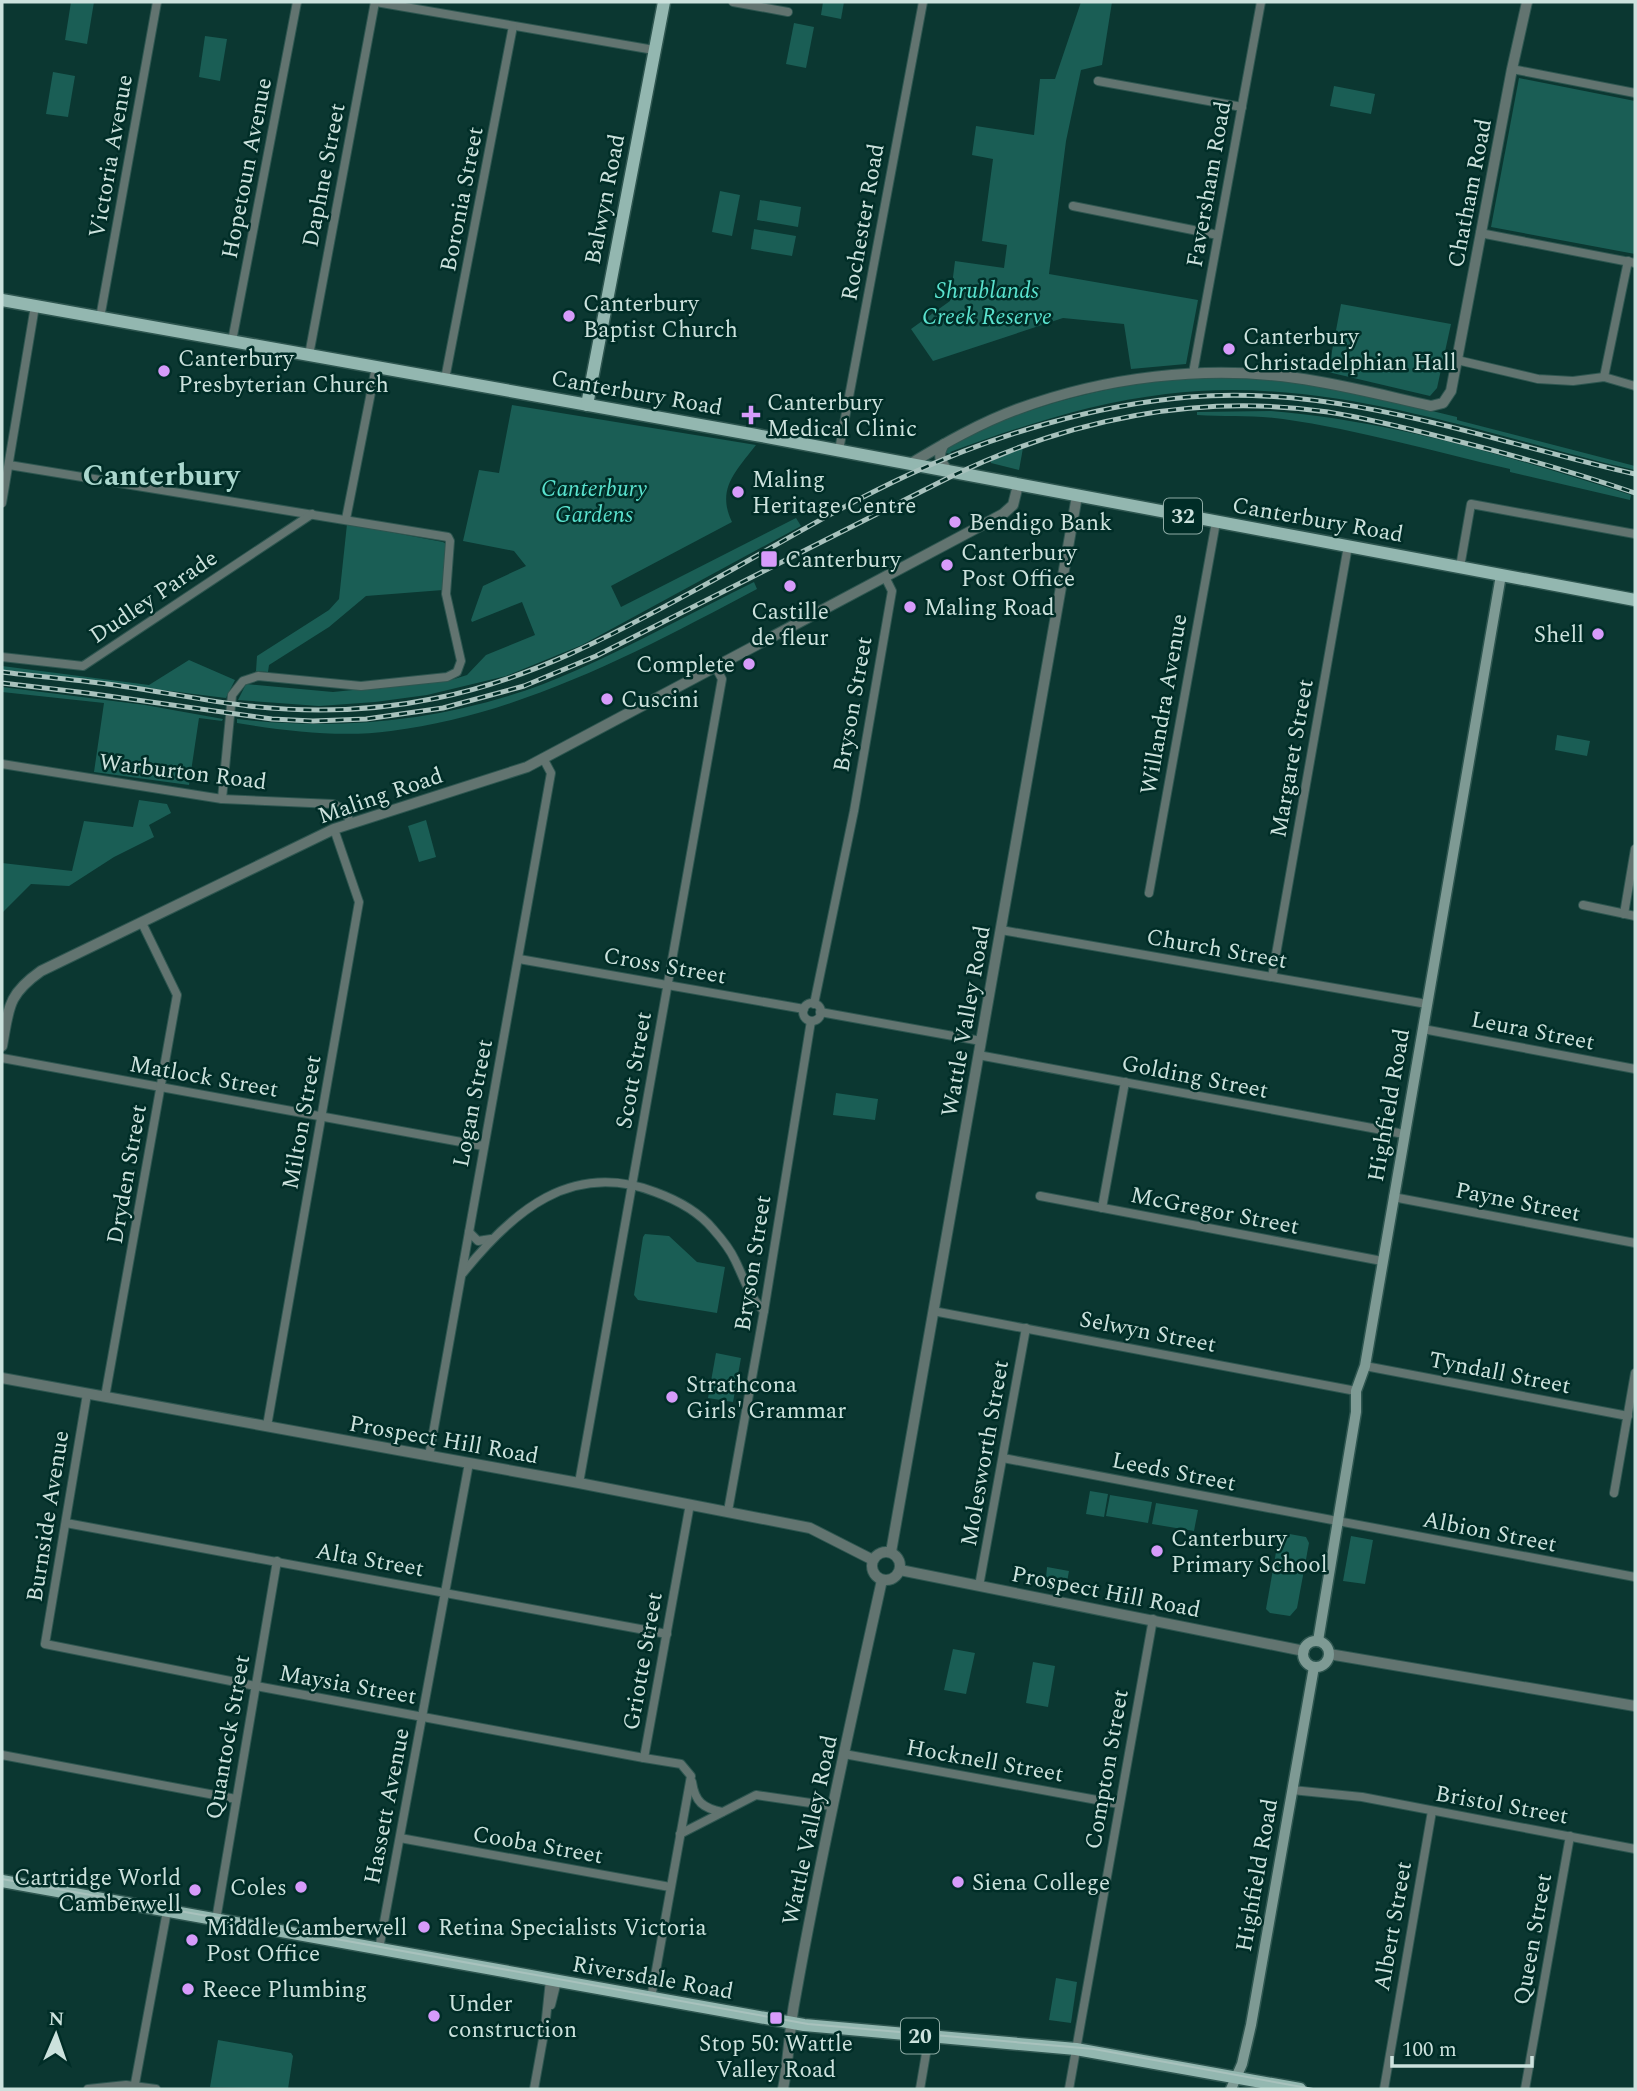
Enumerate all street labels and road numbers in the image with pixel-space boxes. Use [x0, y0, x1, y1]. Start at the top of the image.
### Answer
street label: Victoria Avenue [80, 72, 143, 241]
street label: Hopetoun Avenue [213, 75, 282, 262]
street label: Faversham Road [1178, 98, 1241, 270]
street label: Daphne Street [293, 100, 356, 250]
street label: Chatham Road [1439, 116, 1502, 271]
street label: Boronia Street [431, 124, 494, 275]
street label: Balwyn Road [576, 131, 635, 268]
street label: Rochester Road [832, 141, 895, 304]
street label: Canterbury Road [548, 361, 725, 426]
street label: Canterbury Road [1229, 488, 1406, 553]
road number: 32 [1164, 498, 1202, 534]
street label: Dudley Parade [83, 541, 225, 653]
street label: Willandra Avenue [1131, 611, 1198, 797]
street label: Bryson Street [824, 634, 883, 775]
street label: Margaret Street [1261, 676, 1324, 840]
street label: Warburton Road [97, 745, 269, 800]
street label: Maling Road [313, 759, 448, 834]
street label: Church Street [1143, 920, 1290, 979]
street label: Wattle Valley Road [932, 923, 1001, 1120]
street label: Cross Street [601, 938, 729, 994]
street label: Leura Street [1468, 1002, 1598, 1061]
street label: Scott Street [607, 1009, 662, 1132]
street label: Highfield Road [1359, 1026, 1420, 1185]
street label: Logan Street [444, 1036, 503, 1170]
street label: Golding Street [1118, 1046, 1271, 1109]
street label: Matlock Street [126, 1047, 281, 1108]
street label: Milton Street [273, 1052, 332, 1192]
street label: Dryden Street [98, 1102, 157, 1247]
street label: Payne Street [1452, 1173, 1583, 1232]
street label: McGregor Street [1127, 1178, 1302, 1245]
street label: Bryson Street [725, 1193, 781, 1334]
street label: Selwyn Street [1076, 1302, 1219, 1363]
street label: Tyndall Street [1426, 1343, 1574, 1404]
street label: Molesworth Street [952, 1357, 1019, 1549]
street label: Prospect Hill Road [346, 1407, 541, 1474]
street label: Burnside Avenue [18, 1428, 79, 1605]
street label: Leeds Street [1109, 1443, 1239, 1502]
street label: Albion Street [1420, 1502, 1560, 1563]
street label: Alta Street [313, 1534, 427, 1587]
street label: Prospect Hill Road [1008, 1557, 1203, 1628]
street label: Griotte Street [614, 1589, 673, 1733]
street label: Quantock Street [197, 1652, 260, 1822]
street label: Maysia Street [276, 1656, 419, 1715]
street label: Compton Street [1076, 1686, 1139, 1852]
street label: Hassett Avenue [355, 1725, 420, 1887]
street label: Hocknell Street [903, 1730, 1066, 1793]
street label: Wattle Valley Road [773, 1732, 848, 1929]
street label: Bristol Street [1432, 1777, 1571, 1834]
street label: Highfield Road [1227, 1796, 1288, 1955]
street label: Cooba Street [470, 1817, 606, 1874]
street label: Albert Street [1365, 1859, 1422, 1994]
street label: Queen Street [1505, 1871, 1562, 2008]
street label: Riversdale Road [569, 1947, 736, 2010]
road number: 20 [901, 2018, 939, 2054]

